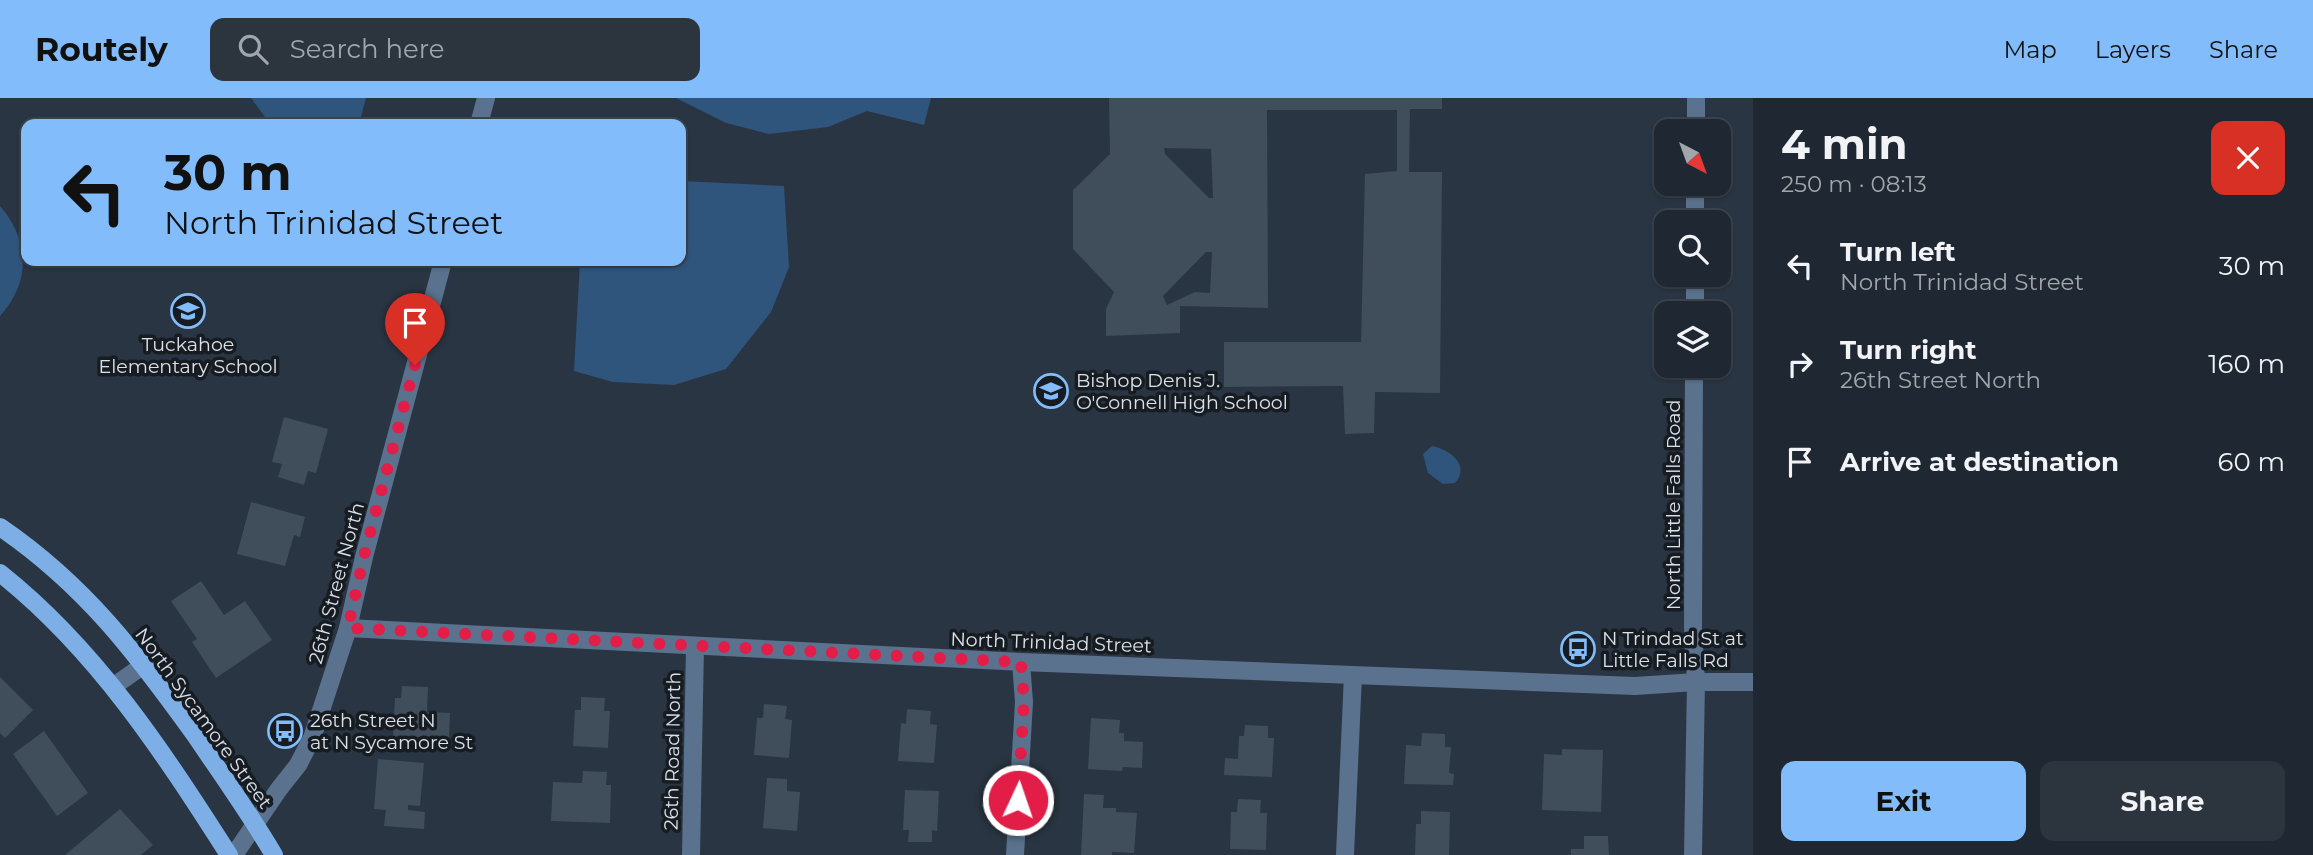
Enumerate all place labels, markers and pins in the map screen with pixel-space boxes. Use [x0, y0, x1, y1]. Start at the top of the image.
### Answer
school or university icon: Tuckahoe Elementary School [169, 292, 207, 330]
pin [385, 293, 445, 365]
place label: Tuckahoe Elementary School [98, 333, 278, 378]
place label: Bishop Denis J. O'Connell High School [1076, 369, 1288, 414]
school or university icon: Bishop Denis J. O'Connell High School [1032, 372, 1070, 410]
place label: N Trindad St at Little Falls Rd [1602, 627, 1744, 672]
bus stop icon: N Trindad St at Little Falls Rd [1559, 630, 1597, 668]
place label: 26th Street N at N Sycamore St [310, 709, 474, 754]
bus stop icon: 26th Street N at N Sycamore St [266, 712, 304, 750]

